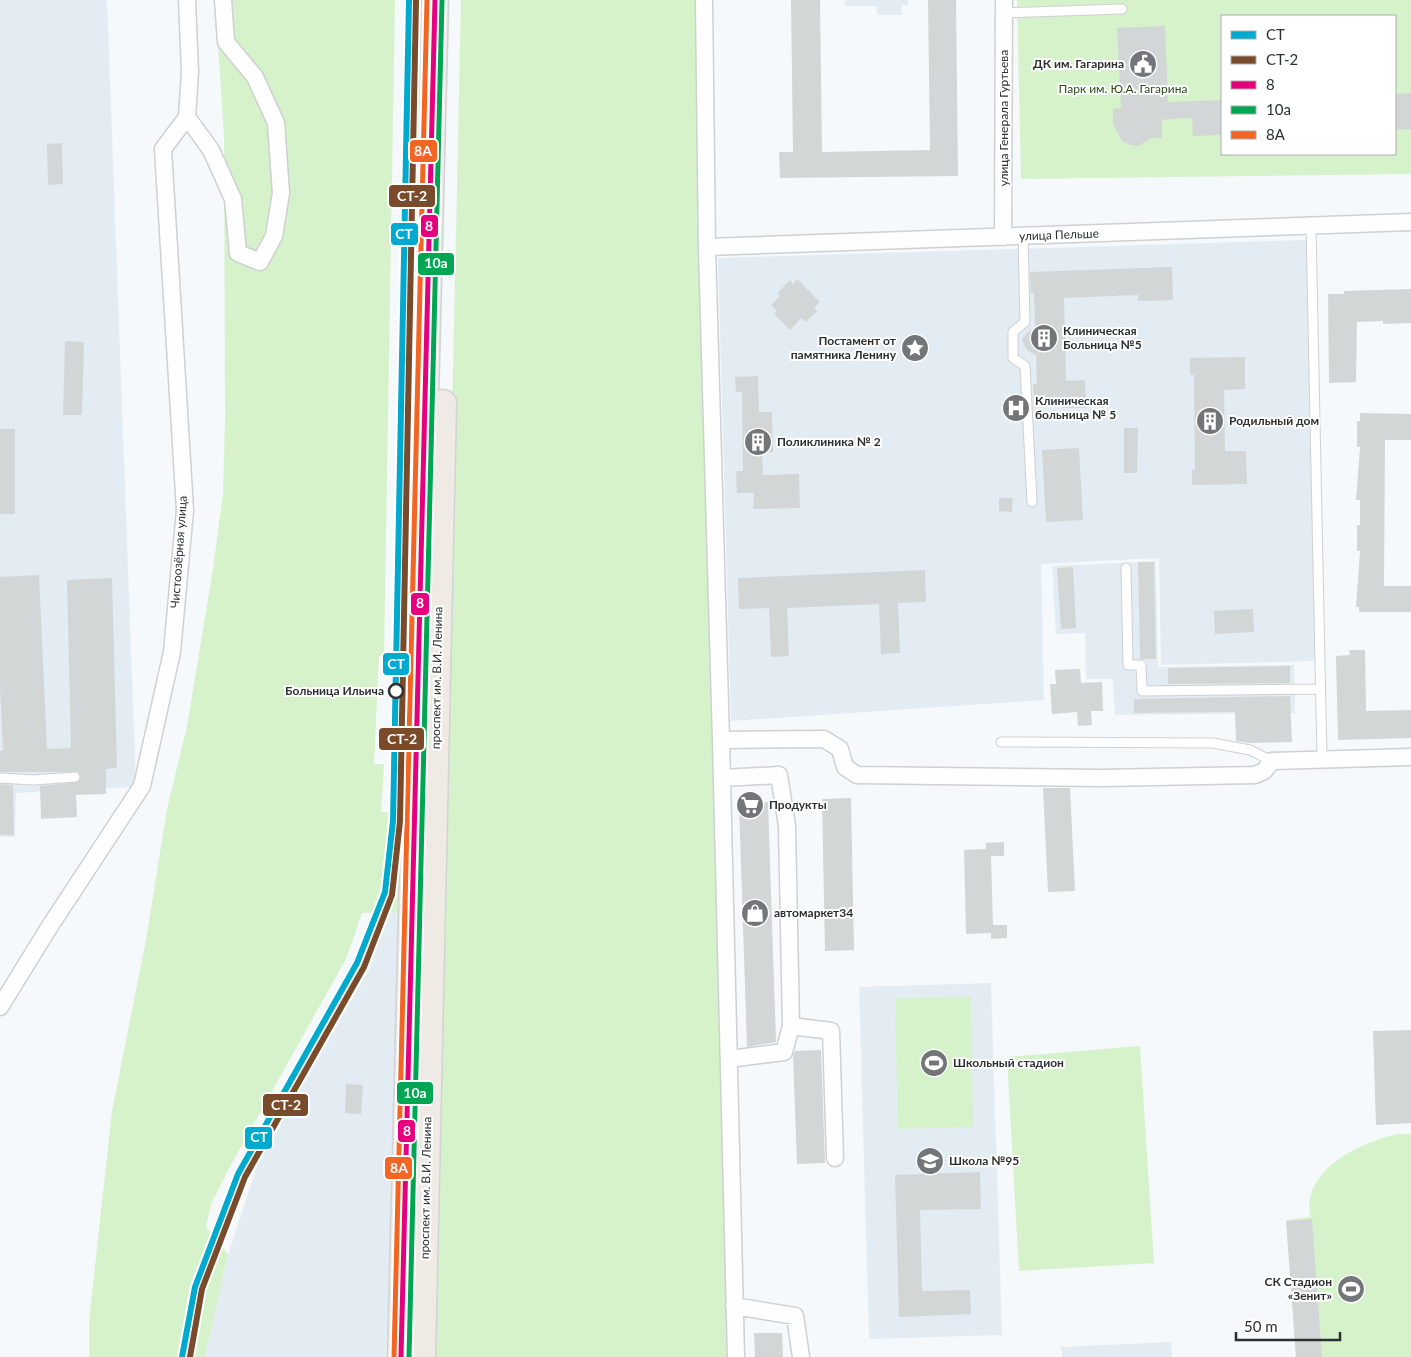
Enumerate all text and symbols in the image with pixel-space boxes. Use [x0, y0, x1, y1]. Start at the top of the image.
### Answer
legend [1221, 15, 1396, 155]
text: СТ [1266, 25, 1285, 43]
public building icon: ДК им. Гагарина [1128, 49, 1158, 79]
street label: улица Генерала Гуртьева [996, 50, 1011, 186]
text: СТ-2 [1266, 50, 1298, 68]
place label: ДК им. Гагарина [1033, 56, 1124, 71]
text: 8 [1266, 75, 1275, 93]
park label: Парк им. Ю.А. Гагарина [1059, 81, 1187, 96]
text: 10а [1266, 100, 1291, 118]
text: 8А [1266, 125, 1286, 143]
line badge: 8А [409, 139, 438, 163]
text: 8А [414, 142, 432, 159]
line badge: СТ-2 [388, 184, 436, 208]
text: СТ-2 [397, 187, 427, 204]
line badge: 8 [420, 214, 439, 238]
text: 8 [425, 217, 433, 234]
line badge: СТ [390, 222, 419, 246]
text: СТ [395, 225, 413, 242]
street label: улица Пельше [1019, 226, 1099, 243]
line badge: 10а [417, 252, 455, 276]
text: 10а [424, 254, 448, 271]
building icon: Клиническая Больница №5 [1029, 323, 1059, 353]
place label: Клиническая Больница №5 [1063, 323, 1142, 352]
place label: Постамент от памятника Ленину [791, 333, 897, 362]
place icon: Постамент от памятника Ленину [900, 333, 930, 363]
hospital icon: Клиническая больница № 5 [1001, 393, 1031, 423]
place label: Клиническая больница № 5 [1035, 393, 1116, 422]
building icon: Родильный дом [1195, 406, 1225, 436]
place label: Родильный дом [1229, 413, 1319, 428]
building icon: Поликлиника № 2 [743, 427, 773, 457]
place label: Поликлиника № 2 [777, 434, 881, 449]
street label: Чистоозёрная улица [167, 495, 190, 609]
line badge: 8 [410, 592, 430, 616]
text: 8 [416, 594, 424, 611]
street label: проспект им. В.И. Ленина [428, 607, 445, 749]
line badge: СТ [382, 652, 410, 676]
text: СТ [387, 655, 405, 672]
place label: Больница Ильича [285, 683, 384, 698]
marker: Больница Ильича [388, 683, 404, 699]
line badge: СТ-2 [378, 727, 425, 751]
text: СТ-2 [387, 730, 417, 747]
supermarket icon: Продукты [735, 790, 765, 820]
place label: Продукты [769, 797, 827, 812]
shop icon: автомаркет34 [740, 898, 770, 928]
place label: автомаркет34 [774, 905, 853, 920]
sports icon: Школьный стадион [919, 1048, 949, 1078]
place label: Школьный стадион [953, 1055, 1064, 1070]
line badge: 10а [396, 1081, 434, 1105]
text: 10а [403, 1084, 427, 1101]
line badge: СТ-2 [262, 1093, 309, 1117]
text: СТ-2 [271, 1096, 301, 1113]
street label: проспект им. В.И. Ленина [417, 1117, 434, 1259]
line badge: 8 [397, 1119, 416, 1143]
text: 8 [403, 1122, 411, 1139]
line badge: СТ [244, 1126, 273, 1150]
text: СТ [250, 1128, 268, 1145]
school or university icon: Школа №95 [915, 1146, 945, 1176]
place label: Школа №95 [949, 1153, 1019, 1168]
line badge: 8А [384, 1156, 413, 1180]
text: 8А [390, 1159, 408, 1176]
place label: СК Стадион «Зенит» [1265, 1274, 1332, 1303]
sports icon: СК Стадион «Зенит» [1336, 1274, 1366, 1304]
scale bar [1236, 1310, 1340, 1342]
text: 50 m [1244, 1317, 1278, 1335]

